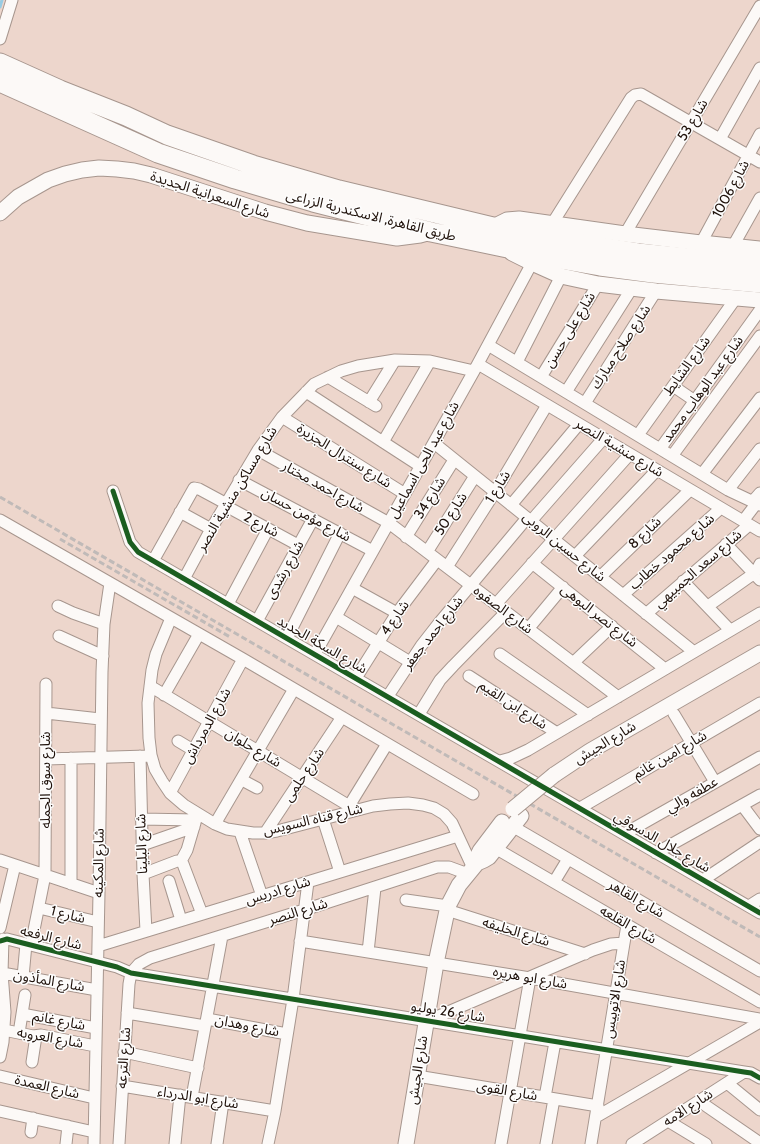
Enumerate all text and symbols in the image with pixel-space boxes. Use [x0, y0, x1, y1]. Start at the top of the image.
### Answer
street label: شارع 53 [674, 96, 712, 144]
street label: شارع 1006 [709, 157, 753, 221]
street label: شارع السعرانية الجديدة [148, 168, 272, 222]
street label: طريق القاهرة, الاسكندرية الزراعى [284, 187, 458, 245]
street label: شارع على حسن [541, 289, 599, 371]
street label: شارع صلاح مبارك [588, 302, 654, 392]
street label: شارع عبد الوهاب محمد [659, 333, 747, 445]
street label: شارع الشايط [660, 333, 714, 399]
street label: شارع عبد الحى اسماعيل [385, 399, 463, 521]
street label: شارع منشية النصر [572, 415, 666, 481]
street label: شارع سنترال الجزيرة [293, 420, 395, 492]
street label: شارع مساكن منشية النصر [193, 424, 281, 554]
street label: شارع احمد مختار [279, 457, 367, 517]
street label: شارع 1 [482, 468, 514, 506]
street label: شارع 34 [411, 474, 449, 522]
street label: شارع مؤمن حسان [258, 484, 354, 546]
street label: شارع 50 [431, 489, 471, 539]
street label: شارع حسين الروبى [519, 508, 609, 586]
street label: شارع 2 [240, 509, 282, 541]
street label: شارع محمود خطاب [626, 510, 718, 594]
street label: شارع 8 [625, 513, 665, 553]
street label: شارع سعد الجمبيهي [651, 526, 745, 612]
street label: شارع رشدى [262, 538, 308, 602]
street label: شارع نصر البوهى [557, 581, 641, 651]
street label: شارع الصفوه [470, 582, 536, 638]
street label: شارع احمد جعفر [399, 593, 467, 673]
street label: شارع 4 [377, 597, 413, 639]
street label: شارع السكة الحديد [274, 612, 370, 678]
street label: شارع ابن القيم [476, 677, 550, 733]
street label: شارع الدمرداش [179, 685, 235, 767]
street label: شارع الجيش [571, 718, 639, 768]
street label: شارع حلوان [222, 725, 284, 771]
street label: شارع امين غانم [630, 727, 710, 783]
street label: شارع سوق الجمله [38, 732, 54, 828]
street label: شارع حلمى [280, 745, 328, 805]
street label: عطفه والي [663, 773, 721, 817]
street label: شارع قناه السويس [262, 800, 364, 840]
street label: شارع جلال الدسوقي [611, 808, 713, 876]
street label: شارع البلينا [133, 813, 151, 875]
street label: شارع المكينه [90, 828, 108, 898]
street label: شارع ادريس [243, 873, 313, 909]
street label: شارع القاهر [605, 876, 667, 922]
street label: شارع النصر [266, 895, 330, 929]
street label: شارع القلعه [597, 902, 659, 948]
street label: شارع 1 [49, 903, 87, 927]
street label: شارع الخليفه [480, 914, 552, 950]
street label: شارع الرفعه [18, 922, 84, 954]
street label: شارع الاتوبيس [600, 958, 630, 1040]
street label: شارع ابو هريره [491, 963, 569, 993]
street label: شارع المأذون [12, 966, 86, 996]
street label: شارع 26 يوليو [410, 998, 486, 1026]
street label: شارع غانم [31, 1008, 87, 1034]
street label: شارع وهدان [213, 1012, 281, 1040]
street label: شارع العروبه [16, 1024, 84, 1052]
street label: شارع الترعه [113, 1027, 135, 1089]
street label: شارع الجيش [404, 1034, 432, 1106]
street label: شارع العمدة [13, 1071, 81, 1103]
street label: شارع القوى [475, 1077, 539, 1105]
street label: شارع ابو الدرداء [156, 1083, 240, 1113]
street label: شارع الامه [660, 1086, 716, 1130]

